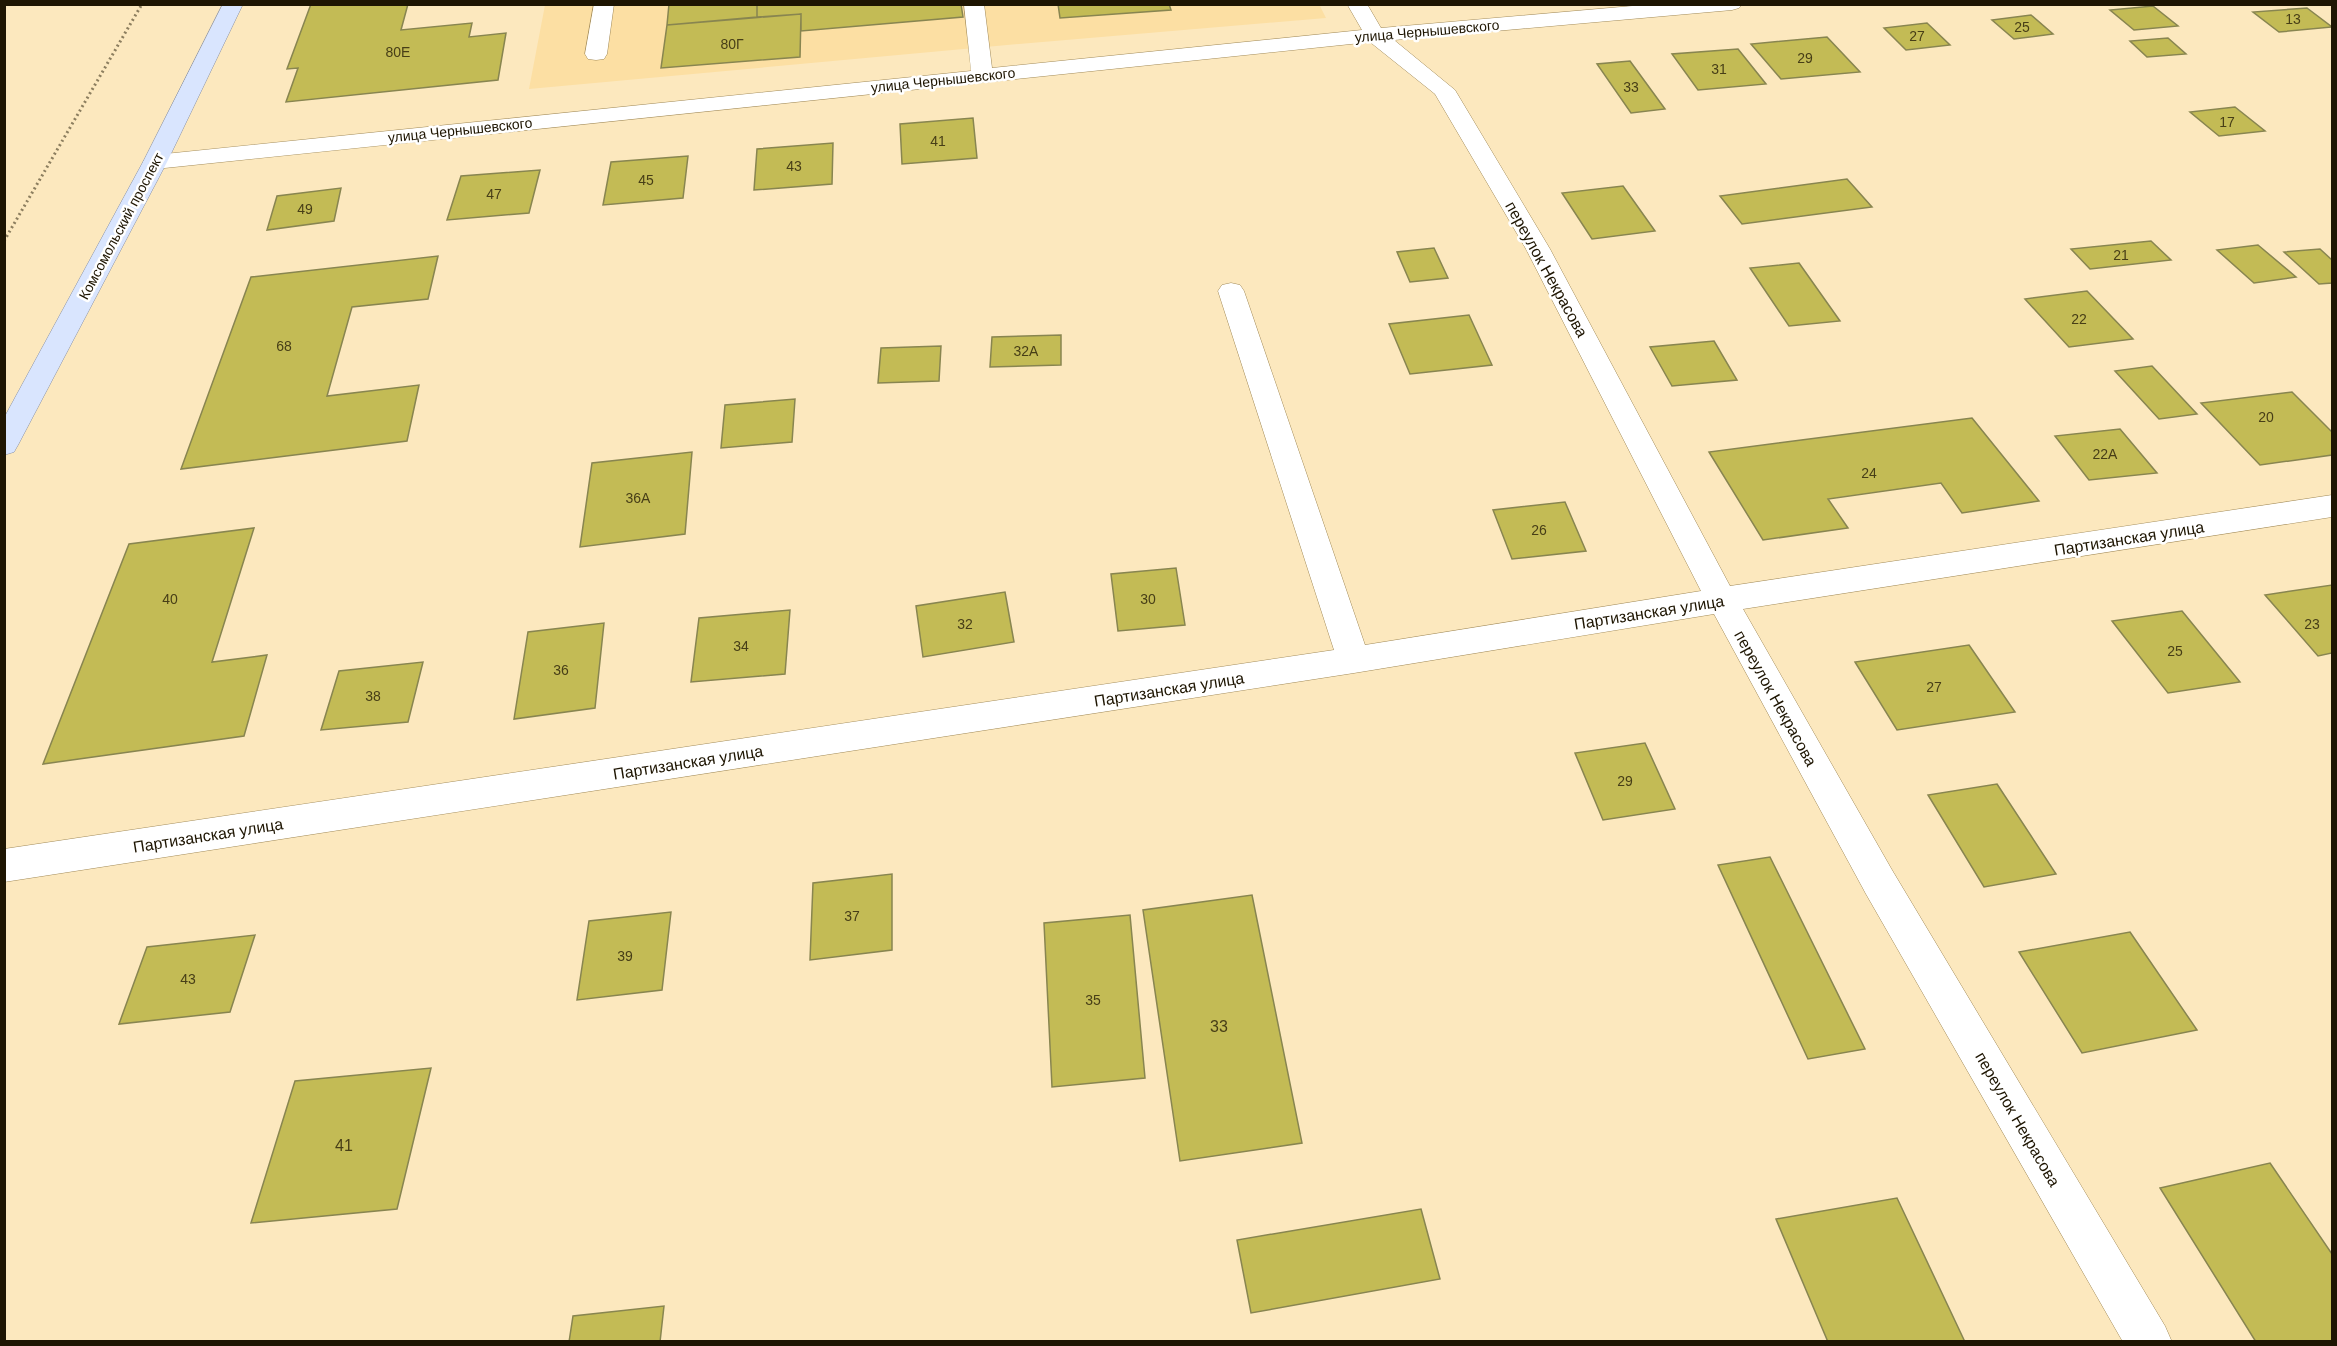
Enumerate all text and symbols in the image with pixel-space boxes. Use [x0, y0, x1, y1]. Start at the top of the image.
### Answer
house number: 13 [2285, 11, 2301, 27]
street label: улица Чернышевского [1354, 17, 1500, 45]
house number: 25 [2014, 19, 2030, 35]
house number: 27 [1909, 28, 1925, 44]
house number: 80Г [720, 36, 744, 52]
house number: 80Е [386, 44, 410, 60]
house number: 29 [1797, 50, 1813, 66]
house number: 31 [1711, 61, 1727, 77]
street label: улица Чернышевского [870, 64, 1016, 96]
house number: 33 [1623, 79, 1639, 95]
street label: улица Чернышевского [387, 114, 533, 146]
house number: 17 [2219, 114, 2235, 130]
house number: 41 [930, 133, 946, 149]
street label: Комсомольский проспект [75, 149, 167, 302]
house number: 43 [786, 158, 802, 174]
house number: 45 [638, 172, 654, 188]
house number: 47 [486, 186, 502, 202]
street label: переулок Некрасова [1502, 199, 1591, 340]
house number: 49 [297, 201, 313, 217]
house number: 21 [2113, 247, 2129, 263]
house number: 22 [2071, 311, 2087, 327]
house number: 68 [276, 338, 292, 354]
house number: 32А [1014, 343, 1039, 359]
house number: 20 [2258, 409, 2274, 425]
house number: 22А [2093, 446, 2118, 462]
house number: 24 [1861, 465, 1877, 481]
house number: 36А [626, 490, 651, 506]
street label: Партизанская улица [2053, 518, 2205, 559]
house number: 26 [1531, 522, 1547, 538]
house number: 40 [162, 591, 178, 607]
house number: 30 [1140, 591, 1156, 607]
street label: Партизанская улица [1573, 592, 1725, 633]
house number: 32 [957, 616, 973, 632]
house number: 23 [2304, 616, 2320, 632]
street label: переулок Некрасова [1731, 628, 1820, 769]
house number: 34 [733, 638, 749, 654]
house number: 25 [2167, 643, 2183, 659]
house number: 36 [553, 662, 569, 678]
street label: Партизанская улица [1093, 669, 1245, 710]
house number: 27 [1926, 679, 1942, 695]
house number: 38 [365, 688, 381, 704]
street label: Партизанская улица [612, 742, 764, 783]
house number: 29 [1617, 773, 1633, 789]
street label: Партизанская улица [132, 815, 284, 856]
house number: 37 [844, 908, 860, 924]
house number: 39 [617, 948, 633, 964]
house number: 43 [180, 971, 196, 987]
house number: 35 [1085, 992, 1101, 1008]
house number: 33 [1210, 1018, 1228, 1035]
street label: переулок Некрасова [1972, 1049, 2063, 1190]
house number: 41 [335, 1137, 353, 1154]

